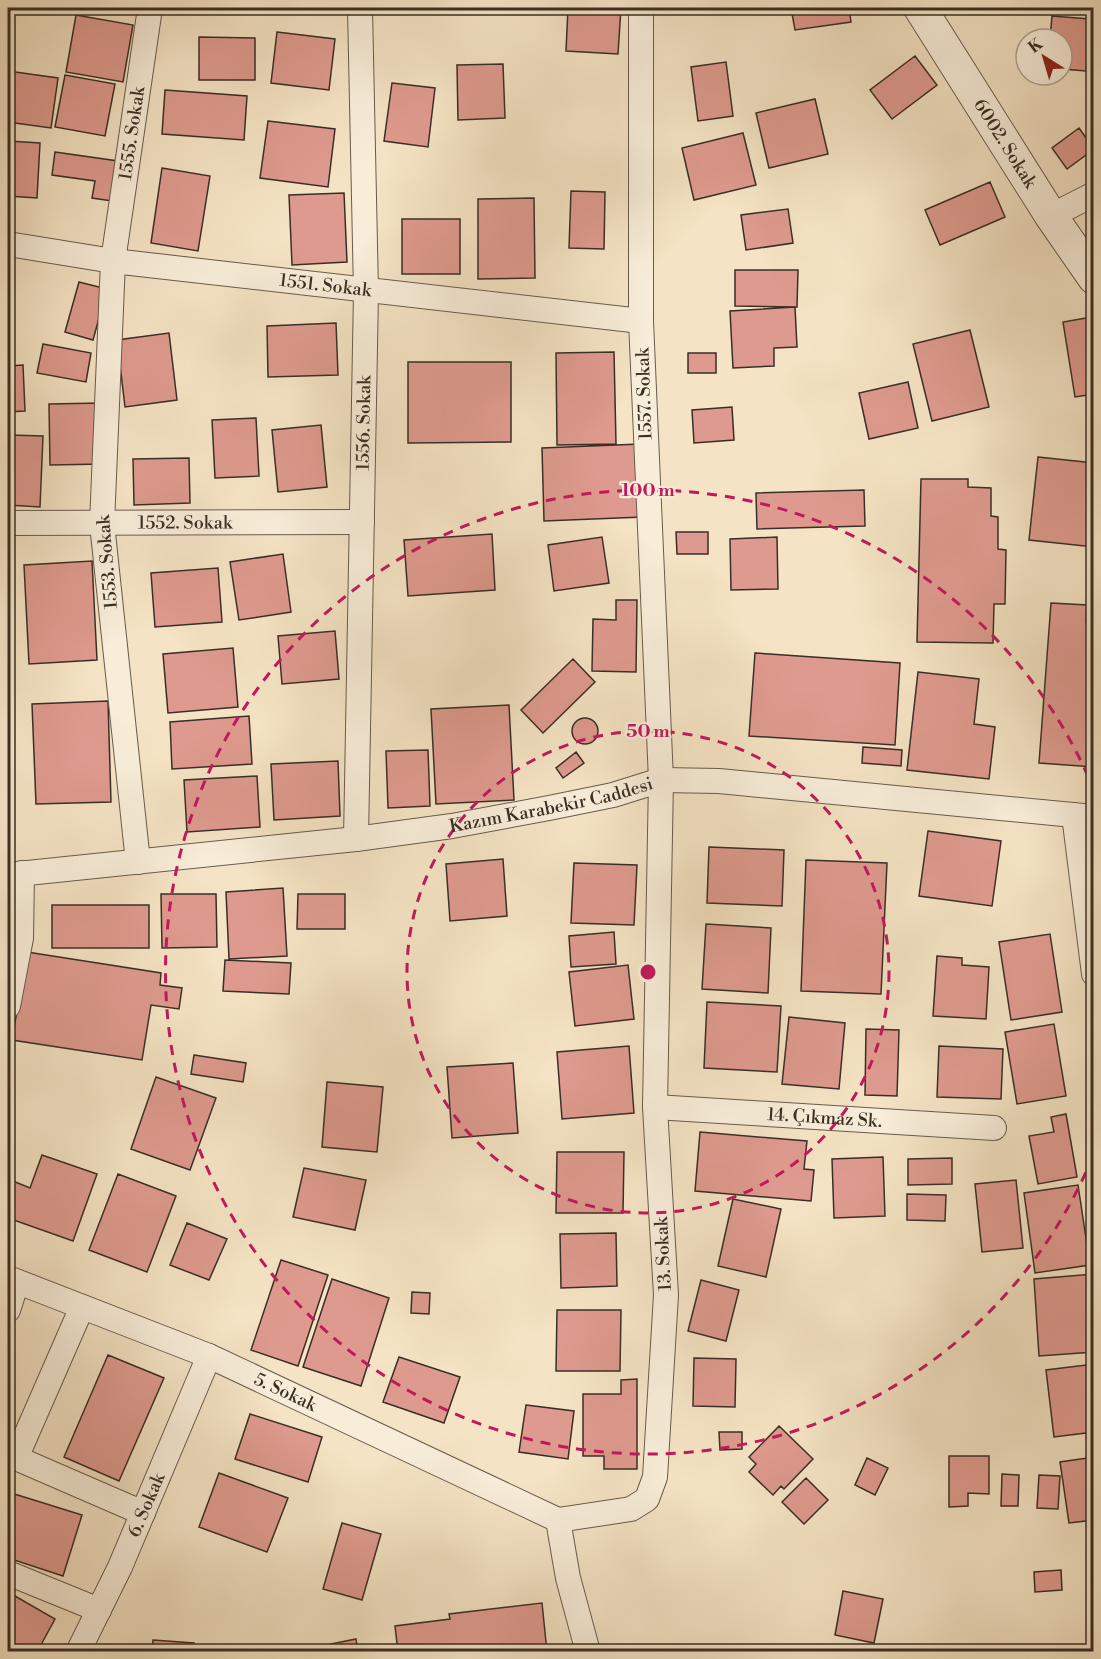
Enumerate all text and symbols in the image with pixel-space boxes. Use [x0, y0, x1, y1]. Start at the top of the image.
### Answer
north arrow [1014, 27, 1074, 87]
text: K [1024, 33, 1048, 58]
street label: 1555. Sokak [114, 84, 151, 182]
street label: 6002. Sokak [968, 95, 1042, 194]
street label: 1551. Sokak [278, 269, 374, 302]
street label: 1557. Sokak [631, 346, 658, 440]
street label: 1556. Sokak [352, 374, 377, 471]
text: 100 m [621, 479, 675, 502]
street label: 1552. Sokak [138, 511, 234, 535]
street label: 1553. Sokak [92, 512, 123, 610]
text: 50 m [626, 720, 670, 743]
street label: Kazım Karabekir Caddesi [447, 772, 656, 838]
centre of rings [638, 962, 658, 982]
street label: 14. Çıkmaz Sk. [766, 1103, 883, 1133]
street label: 13. Sokak [650, 1215, 677, 1292]
street label: 5. Sokak [250, 1368, 322, 1418]
street label: 6. Sokak [123, 1468, 171, 1541]

